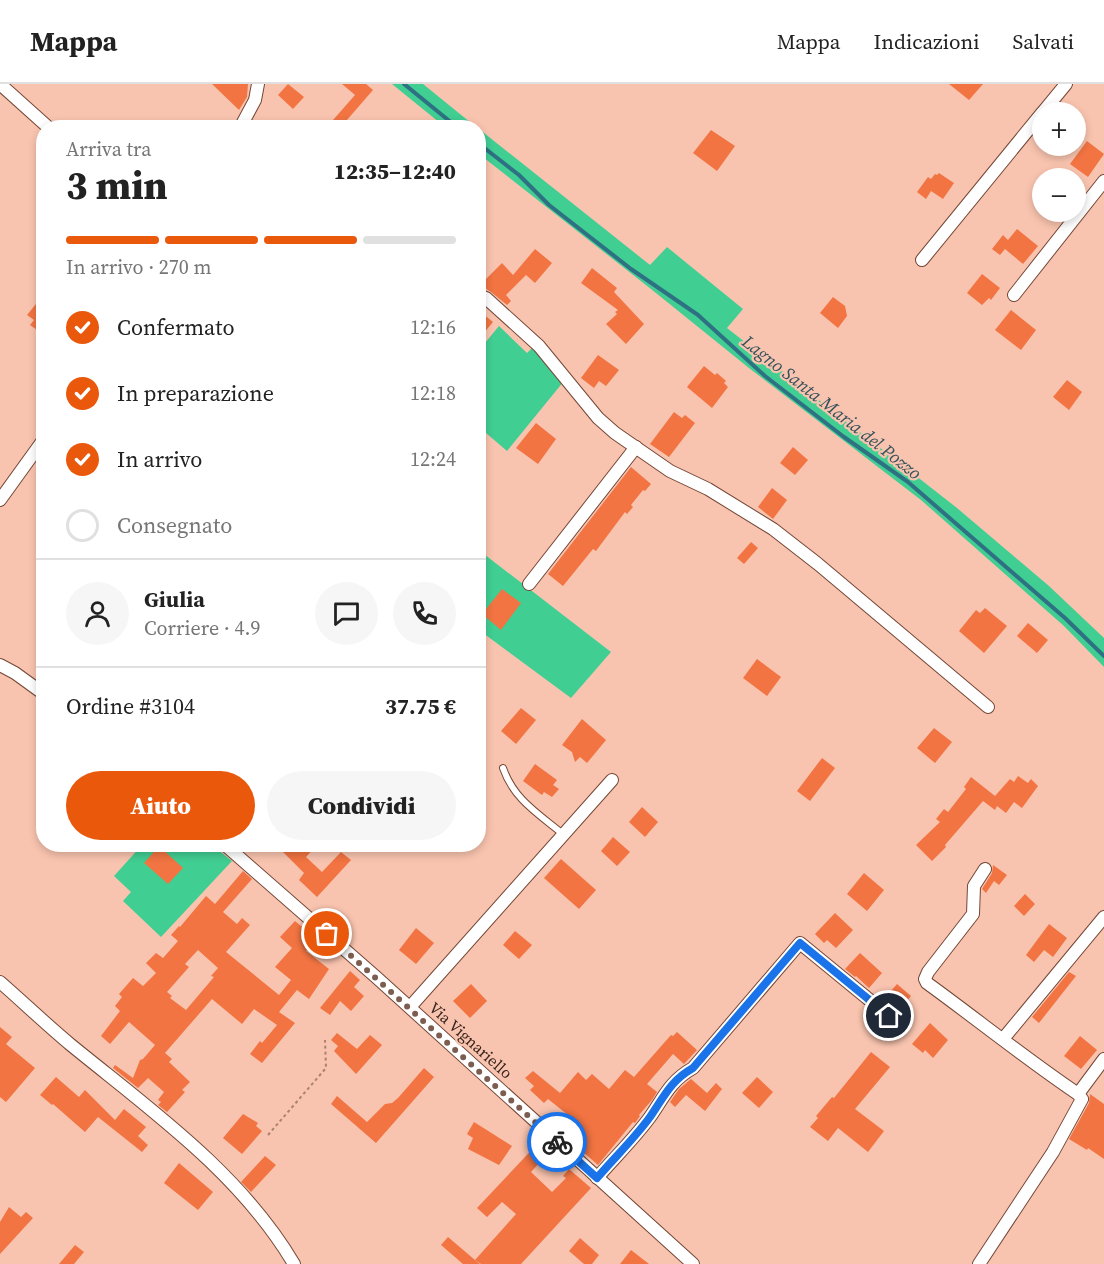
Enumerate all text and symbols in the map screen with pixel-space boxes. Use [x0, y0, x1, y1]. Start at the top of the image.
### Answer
text: Mappa [30, 22, 117, 60]
text: Mappa [777, 27, 841, 56]
text: Indicazioni [874, 27, 979, 56]
text: Salvati [1012, 27, 1074, 56]
map controls [1032, 102, 1086, 222]
button: + [1032, 102, 1086, 156]
text: Arriva tra [66, 135, 151, 163]
text: 12:35–12:40 [334, 156, 456, 186]
text: 3 min [66, 159, 168, 212]
button: − [1032, 168, 1086, 222]
text: In arrivo · 270 m [66, 253, 212, 281]
icon: check [66, 311, 99, 344]
text: Confermato [117, 312, 235, 342]
text: 12:16 [410, 313, 456, 341]
water label: Lagno Santa Maria del Pozzo [736, 328, 927, 485]
icon: check [66, 377, 99, 410]
text: In preparazione [117, 378, 274, 408]
text: 12:18 [410, 379, 456, 407]
icon: check [66, 443, 99, 476]
text: In arrivo [117, 444, 202, 474]
text: 12:24 [410, 445, 456, 473]
text: Consegnato [117, 510, 232, 540]
button: person [66, 582, 129, 645]
button: chat [315, 582, 378, 645]
button: phone [393, 582, 456, 645]
text: Giulia [144, 584, 205, 614]
text: Corriere · 4.9 [144, 614, 260, 642]
text: Ordine #3104 [66, 691, 195, 721]
text: 37.75 € [385, 691, 456, 721]
button: Aiuto [66, 771, 255, 840]
button: Condividi [267, 771, 456, 840]
pin [301, 908, 352, 959]
icon: bag [310, 917, 343, 950]
pin [863, 990, 914, 1041]
street label: Via Vignariello [424, 997, 518, 1084]
icon: home [872, 999, 905, 1032]
courier [527, 1112, 587, 1172]
icon: bike [541, 1126, 574, 1159]

